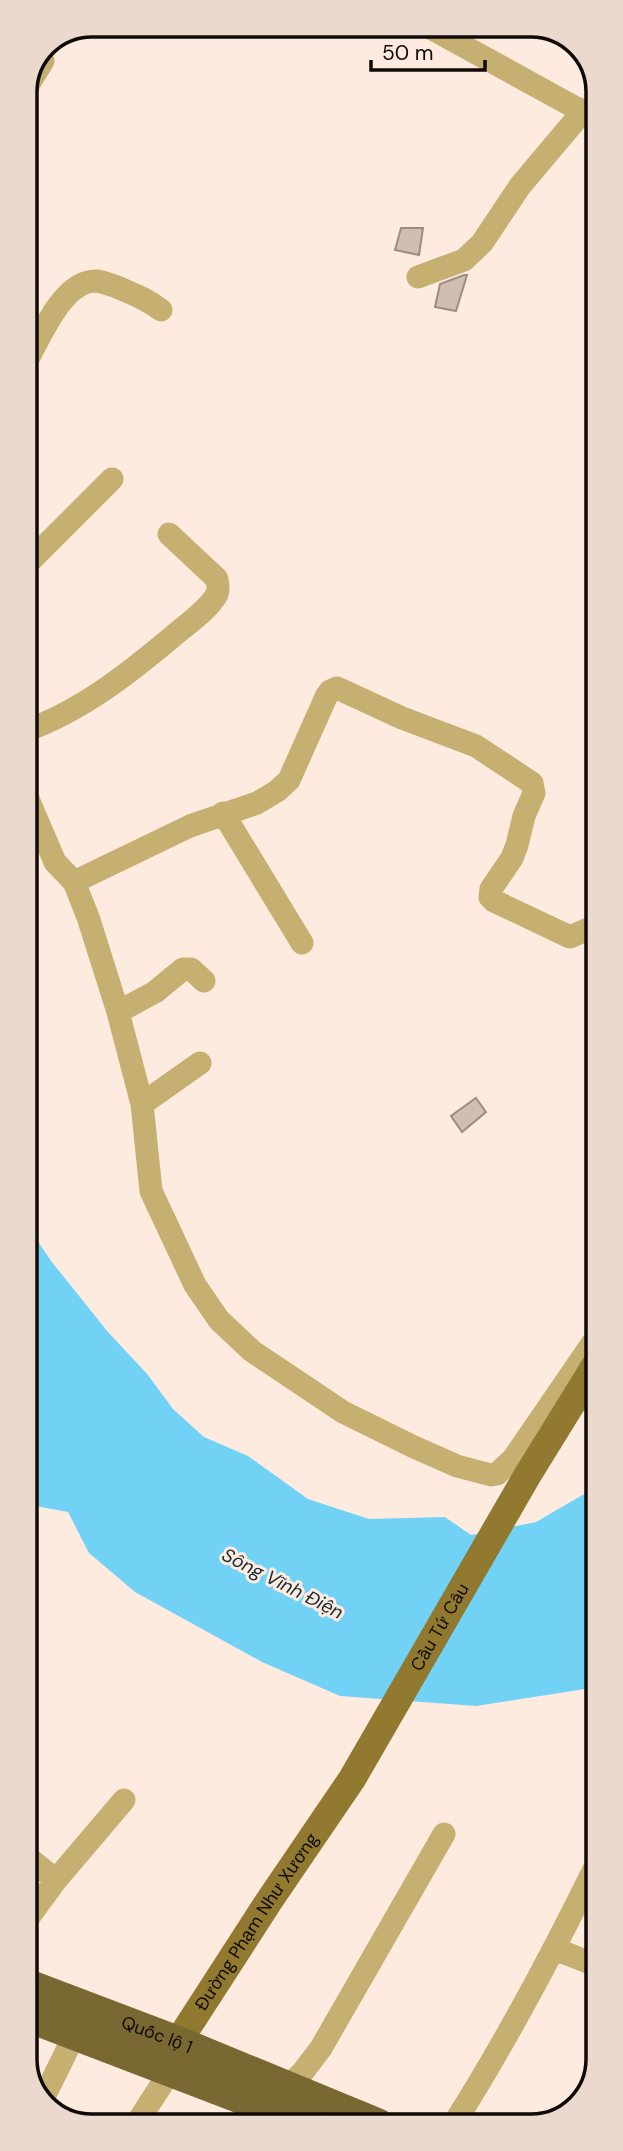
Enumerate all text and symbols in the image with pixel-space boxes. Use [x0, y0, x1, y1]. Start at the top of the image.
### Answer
scale bar [371, 28, 485, 72]
text: 50 m [382, 39, 433, 67]
water label: Sông Vĩnh Điện [218, 1542, 348, 1625]
street label: Cầu Tứ Câu [405, 1579, 475, 1675]
street label: Đường Phạm Như Xương [189, 1828, 324, 2015]
street label: Quốc lộ 1 [118, 2010, 196, 2059]

